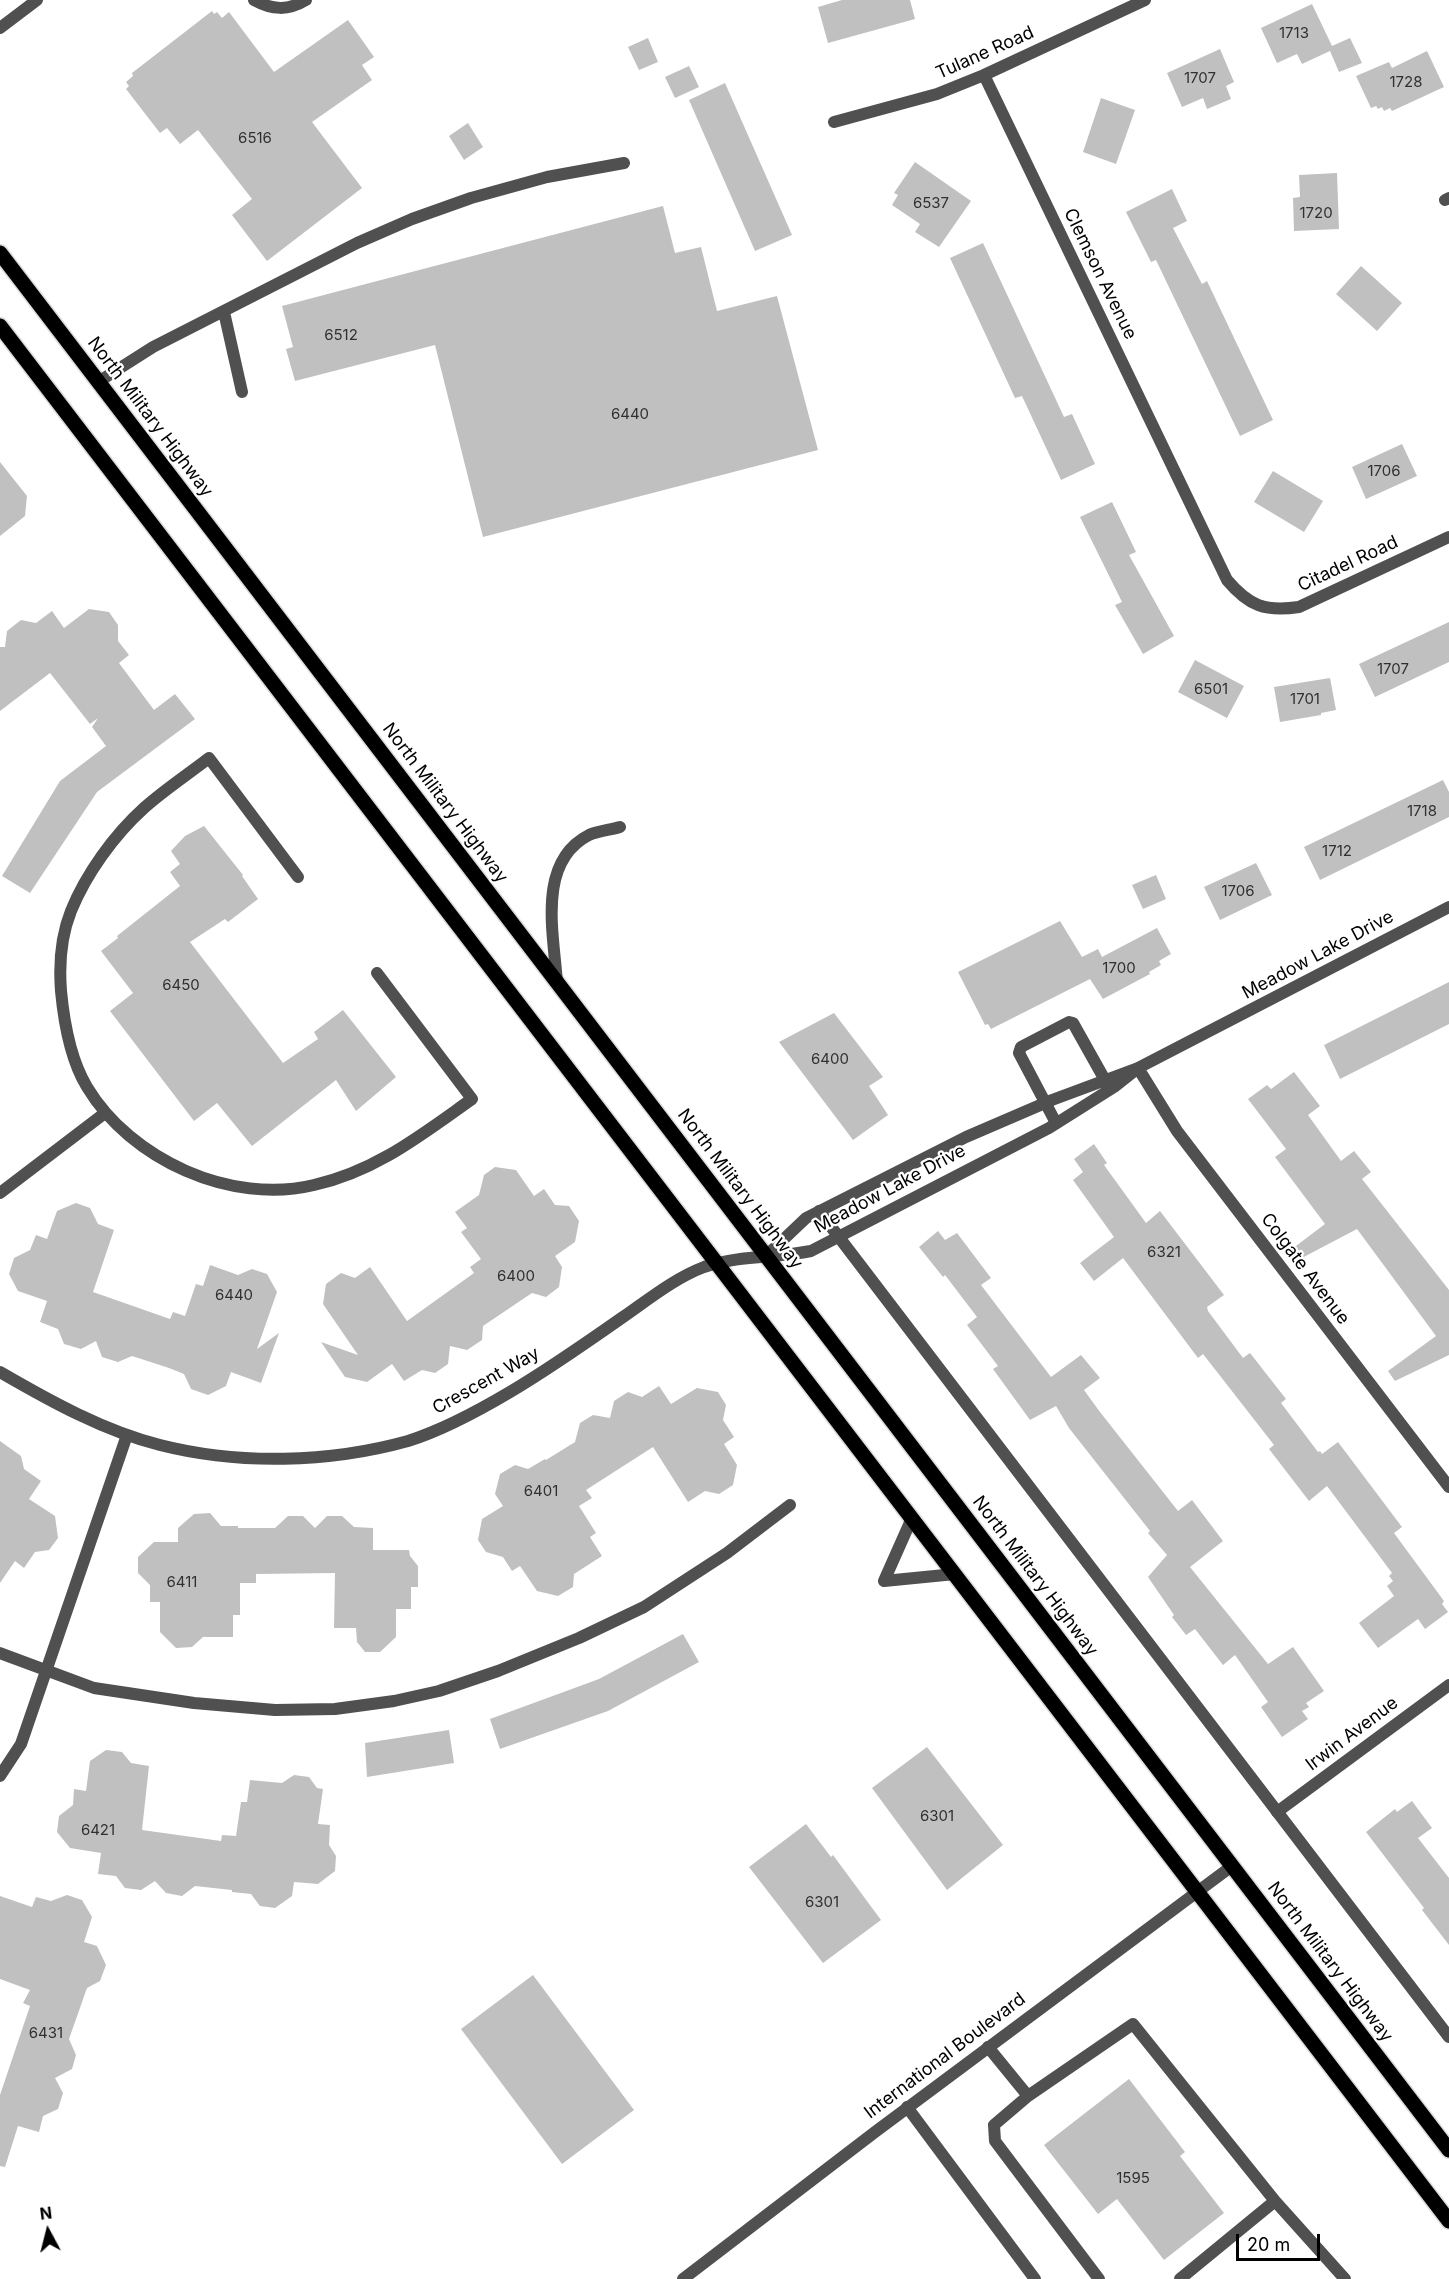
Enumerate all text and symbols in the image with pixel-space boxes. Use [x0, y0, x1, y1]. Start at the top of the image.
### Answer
street label: Tulane Road [933, 22, 1037, 84]
house number: 1713 [1279, 24, 1309, 42]
house number: 1707 [1184, 69, 1216, 87]
house number: 1728 [1389, 73, 1423, 91]
house number: 6516 [238, 129, 272, 147]
house number: 6537 [913, 194, 949, 212]
house number: 1720 [1299, 204, 1333, 222]
street label: Clemson Avenue [1059, 205, 1141, 343]
house number: 6512 [324, 326, 358, 344]
street label: North Military Highway [83, 333, 217, 501]
house number: 6440 [611, 405, 649, 423]
house number: 1706 [1367, 462, 1401, 480]
street label: Citadel Road [1295, 531, 1401, 597]
house number: 1707 [1377, 660, 1409, 678]
house number: 6501 [1194, 680, 1228, 698]
house number: 1701 [1290, 690, 1320, 708]
street label: North Military Highway [378, 719, 512, 887]
house number: 1718 [1407, 802, 1437, 820]
house number: 1712 [1322, 842, 1352, 860]
house number: 1706 [1221, 882, 1255, 900]
street label: Meadow Lake Drive [1239, 906, 1397, 1004]
house number: 1700 [1102, 959, 1136, 977]
house number: 6450 [162, 976, 200, 994]
house number: 6400 [811, 1050, 849, 1068]
street label: North Military Highway [673, 1105, 807, 1273]
street label: Meadow Lake Drive [811, 1140, 969, 1238]
street label: Colgate Avenue [1256, 1209, 1354, 1329]
house number: 6321 [1147, 1243, 1181, 1261]
house number: 6400 [497, 1267, 535, 1285]
house number: 6440 [215, 1286, 253, 1304]
street label: Crescent Way [429, 1343, 543, 1419]
house number: 6401 [524, 1482, 558, 1500]
street label: North Military Highway [968, 1492, 1102, 1660]
house number: 6411 [167, 1573, 197, 1591]
street label: Irwin Avenue [1302, 1692, 1402, 1776]
house number: 6301 [920, 1807, 954, 1825]
house number: 6421 [81, 1821, 115, 1839]
street label: North Military Highway [1263, 1878, 1397, 2046]
house number: 6301 [805, 1893, 839, 1911]
street label: International Boulevard [860, 1988, 1030, 2124]
house number: 6431 [29, 2024, 63, 2042]
house number: 1595 [1116, 2169, 1150, 2187]
north arrow [18, 2201, 78, 2261]
text: N [39, 2202, 53, 2224]
scale bar [1239, 2222, 1323, 2260]
text: 20 m [1247, 2234, 1290, 2255]

